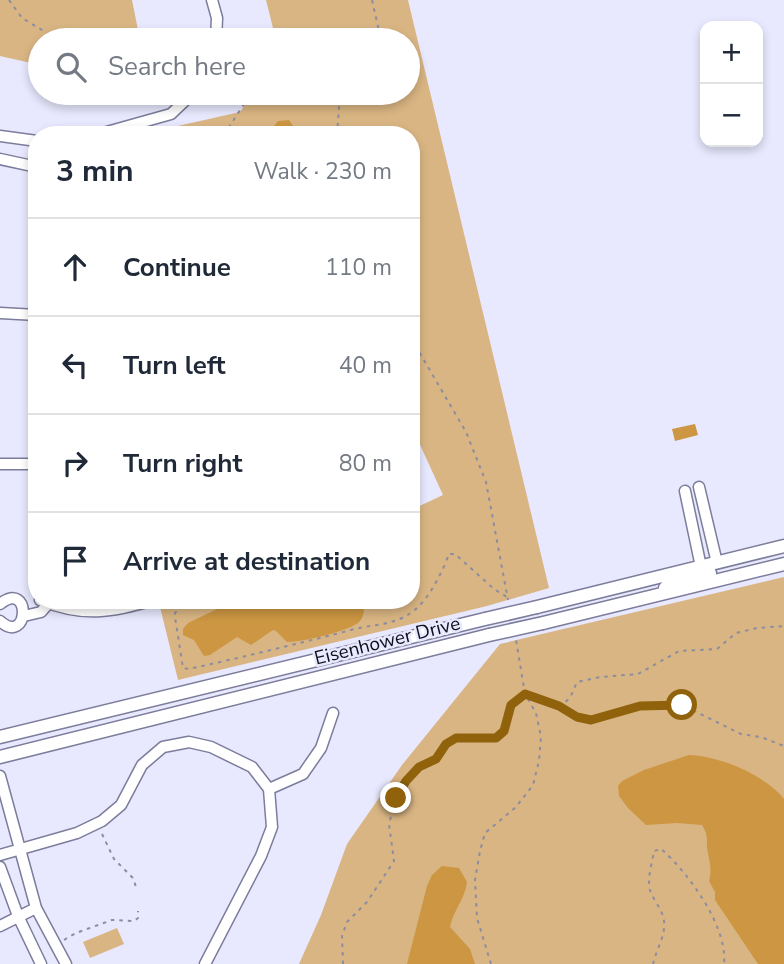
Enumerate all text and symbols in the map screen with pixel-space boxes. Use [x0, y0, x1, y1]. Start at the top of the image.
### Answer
map controls [700, 21, 763, 147]
button: + [700, 21, 763, 84]
search box [28, 28, 420, 105]
icon: search [52, 48, 90, 86]
text: Search here [108, 49, 246, 84]
button: − [700, 84, 763, 147]
text: 3 min [56, 151, 134, 192]
text: Walk · 230 m [253, 156, 392, 187]
icon: ahead [56, 248, 94, 286]
text: Continue [123, 250, 231, 285]
text: 110 m [325, 252, 392, 283]
icon: left [56, 346, 94, 384]
text: Turn left [123, 348, 226, 383]
text: 40 m [339, 350, 392, 381]
icon: right [56, 444, 94, 482]
text: Turn right [123, 446, 242, 481]
text: 80 m [339, 448, 392, 479]
icon: arrive [56, 542, 94, 580]
text: Arrive at destination [123, 544, 370, 579]
street label: Eisenhower Drive [312, 610, 463, 672]
route start [666, 689, 697, 720]
route end [380, 782, 411, 813]

